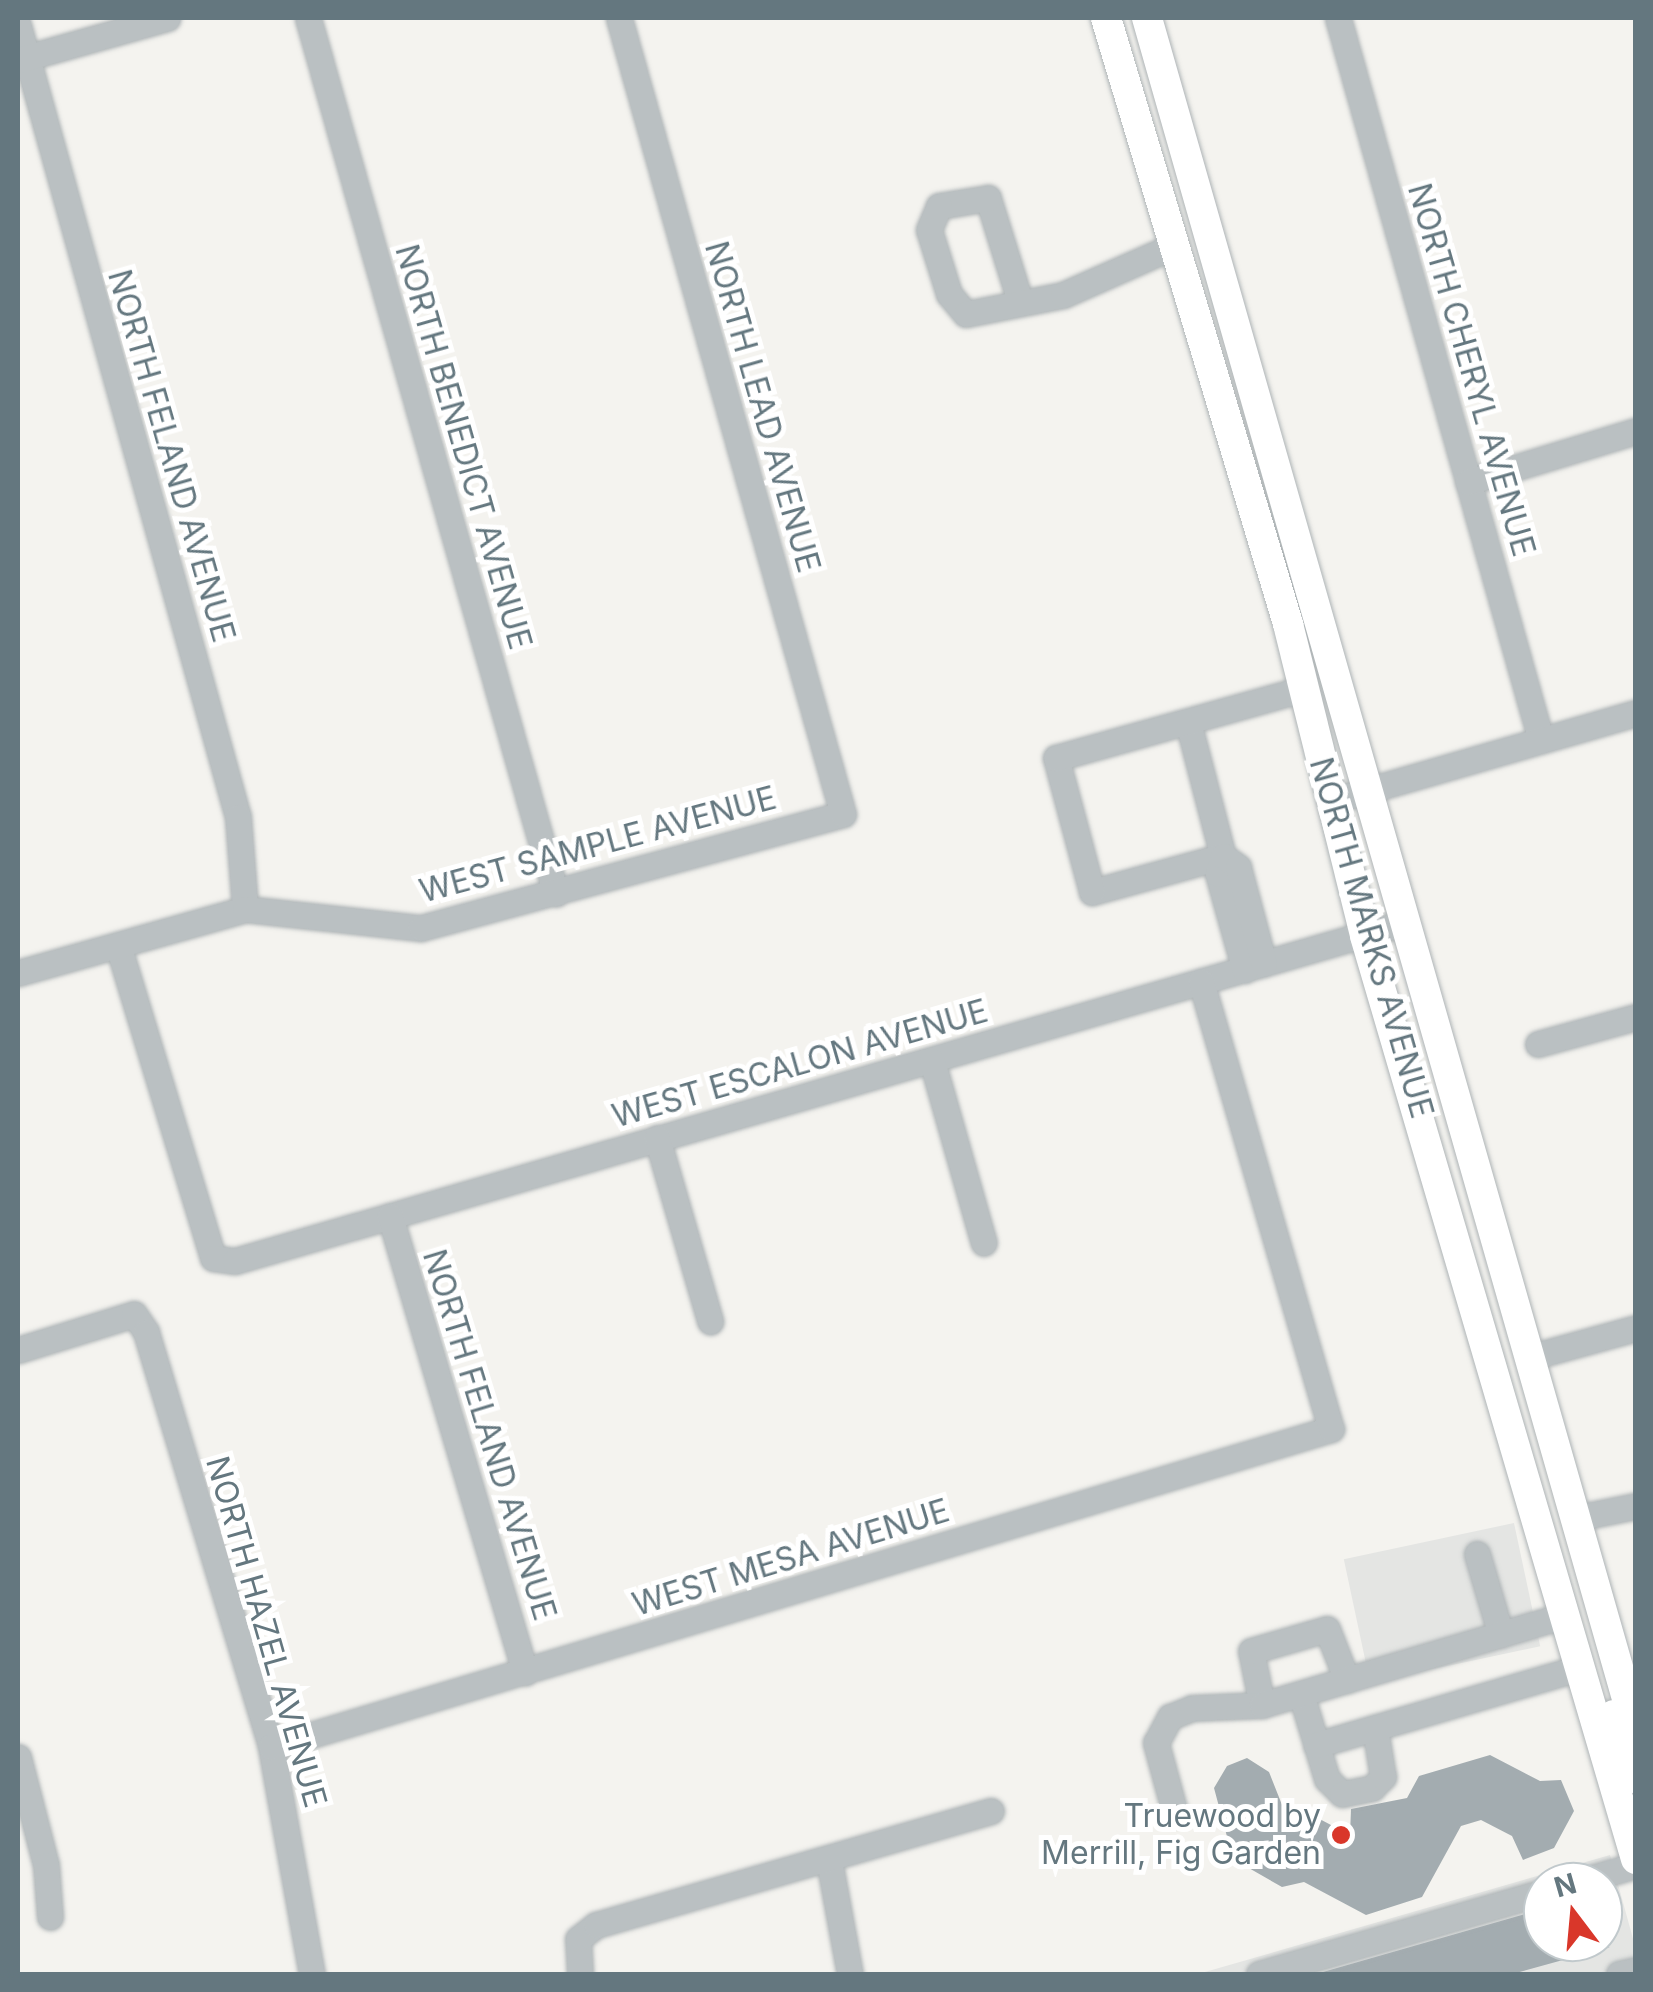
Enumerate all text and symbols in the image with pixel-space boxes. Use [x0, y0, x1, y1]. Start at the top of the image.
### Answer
street label: NORTH CHERYL AVENUE [1399, 179, 1543, 561]
street label: NORTH LEAD AVENUE [696, 237, 828, 577]
street label: NORTH BENEDICT AVENUE [387, 240, 539, 654]
street label: NORTH FELAND AVENUE [99, 265, 243, 647]
street label: NORTH MARKS AVENUE [1301, 753, 1441, 1123]
street label: WEST SAMPLE AVENUE [415, 779, 781, 911]
street label: WEST ESCALON AVENUE [608, 992, 992, 1136]
street label: NORTH FELAND AVENUE [414, 1245, 564, 1625]
street label: NORTH HAZEL AVENUE [197, 1452, 335, 1812]
street label: WEST MESA AVENUE [628, 1492, 954, 1624]
place label: Truewood by Merrill, Fig Garden [1041, 1798, 1321, 1873]
marker: Truewood by Merrill, Fig Garden [1330, 1824, 1352, 1846]
north arrow [1523, 1862, 1623, 1962]
text: N [1550, 1866, 1580, 1904]

